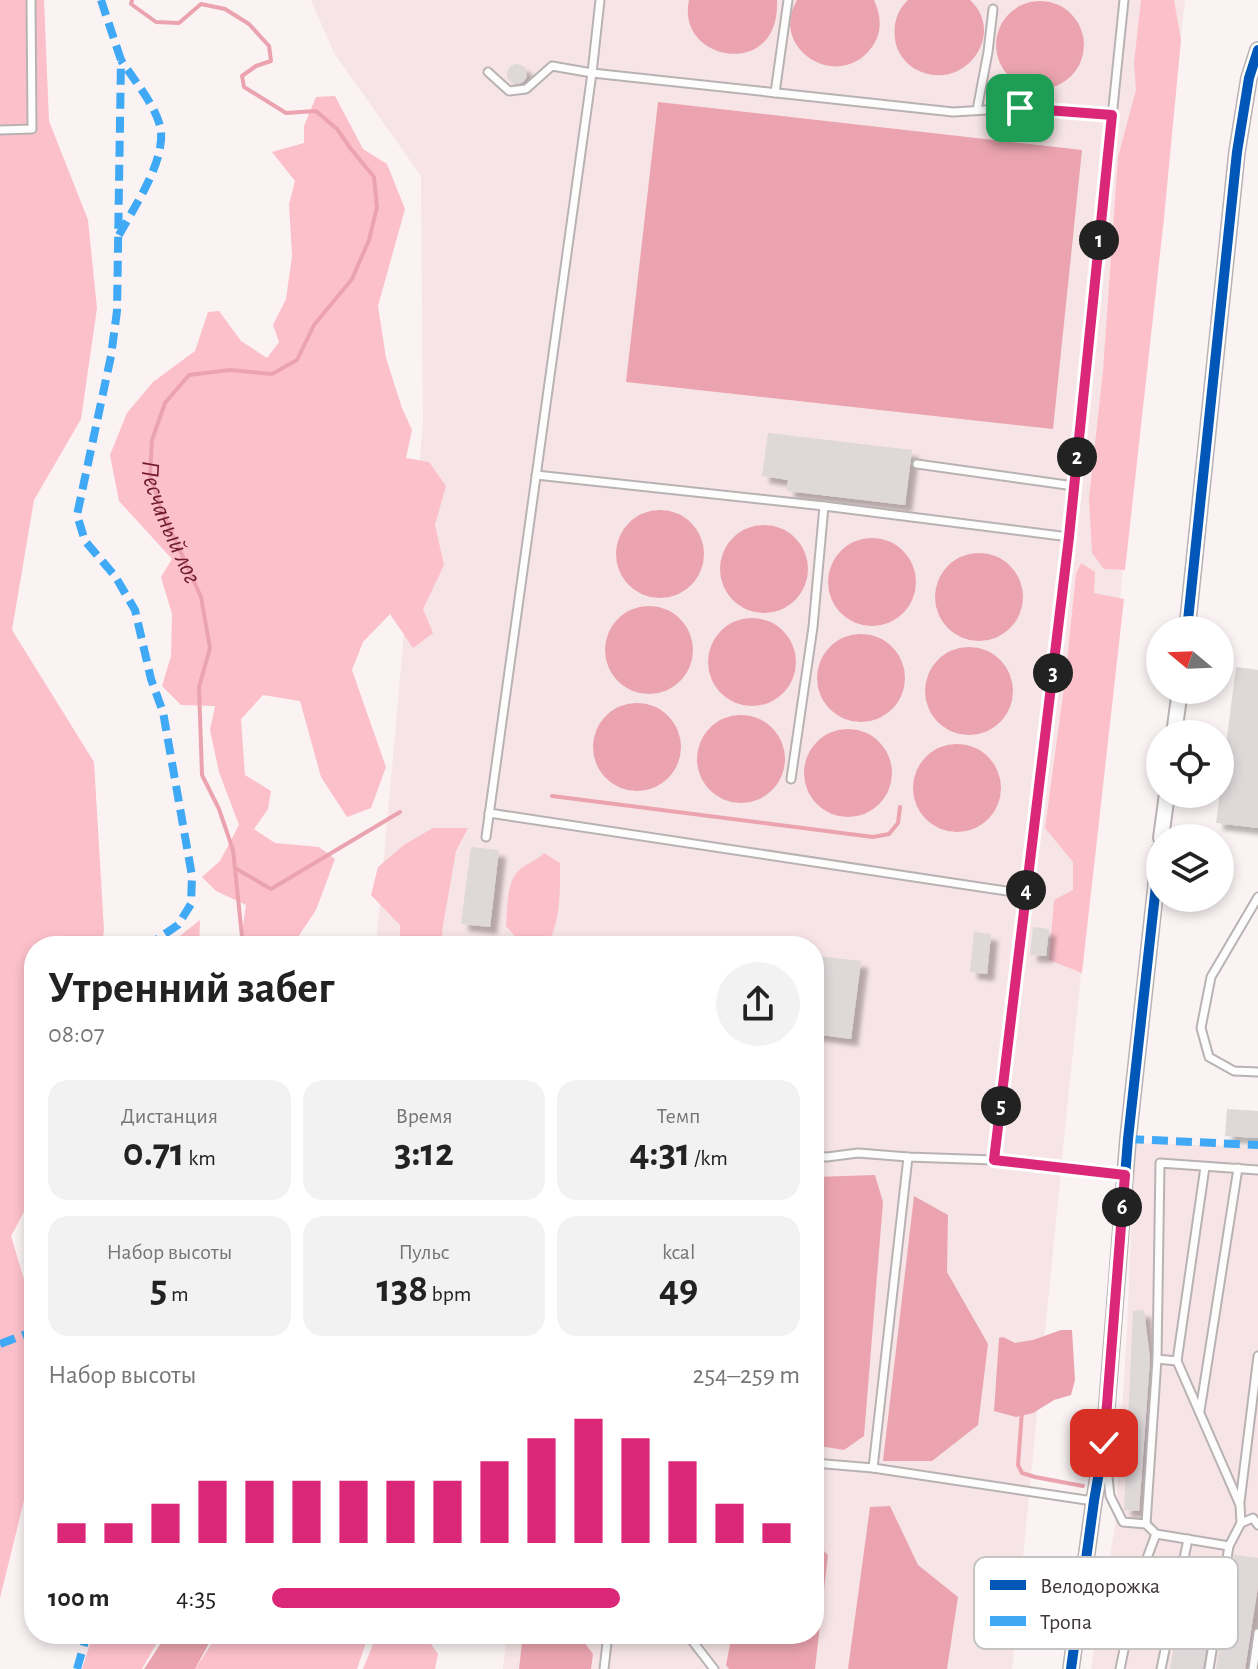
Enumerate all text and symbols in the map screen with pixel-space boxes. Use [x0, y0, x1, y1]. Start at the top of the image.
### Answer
pin [986, 74, 1054, 142]
icon: arrive [998, 86, 1042, 130]
pin: 1 [1079, 220, 1119, 260]
text: 1 [1095, 229, 1103, 251]
pin: 2 [1057, 437, 1097, 477]
text: 2 [1072, 446, 1082, 468]
water label: Песчаный лог [137, 460, 206, 587]
north arrow [1146, 616, 1234, 704]
map controls [1146, 616, 1234, 912]
pin: 3 [1033, 653, 1073, 693]
text: 3 [1048, 662, 1058, 684]
button: locate [1146, 720, 1234, 808]
button: layers [1146, 824, 1234, 912]
pin: 4 [1006, 870, 1046, 910]
text: 4 [1020, 879, 1032, 901]
button: share [716, 962, 800, 1046]
text: Утренний забег [48, 967, 334, 1011]
text: 08:07 [48, 1021, 105, 1047]
pin: 5 [981, 1086, 1021, 1126]
text: 5 [996, 1095, 1006, 1117]
text: Дистанция [121, 1105, 218, 1127]
text: Время [395, 1105, 453, 1127]
text: Темп [657, 1105, 701, 1127]
text: 0.71 [123, 1133, 185, 1173]
text: 3:12 [394, 1133, 454, 1173]
text: 4:31 [629, 1133, 690, 1173]
text: km [185, 1147, 216, 1169]
text: /km [690, 1147, 728, 1169]
pin: 6 [1102, 1187, 1142, 1227]
text: 6 [1117, 1196, 1127, 1218]
text: Набор высоты [106, 1241, 232, 1263]
text: Пульс [398, 1241, 450, 1263]
text: kcal [662, 1241, 695, 1263]
text: 5 [150, 1269, 167, 1309]
text: 138 [377, 1269, 428, 1309]
text: 49 [659, 1269, 698, 1309]
text: m [167, 1283, 189, 1305]
text: bpm [428, 1283, 471, 1305]
text: Набор высоты [48, 1362, 197, 1388]
text: 254–259 m [692, 1362, 800, 1388]
pin [1070, 1409, 1138, 1477]
icon: check [1082, 1421, 1126, 1465]
legend [974, 1557, 1238, 1649]
text: Велодорожка [1040, 1575, 1160, 1597]
text: 100 m [48, 1585, 109, 1611]
text: 4:35 [176, 1585, 216, 1611]
text: Тропа [1040, 1611, 1092, 1633]

